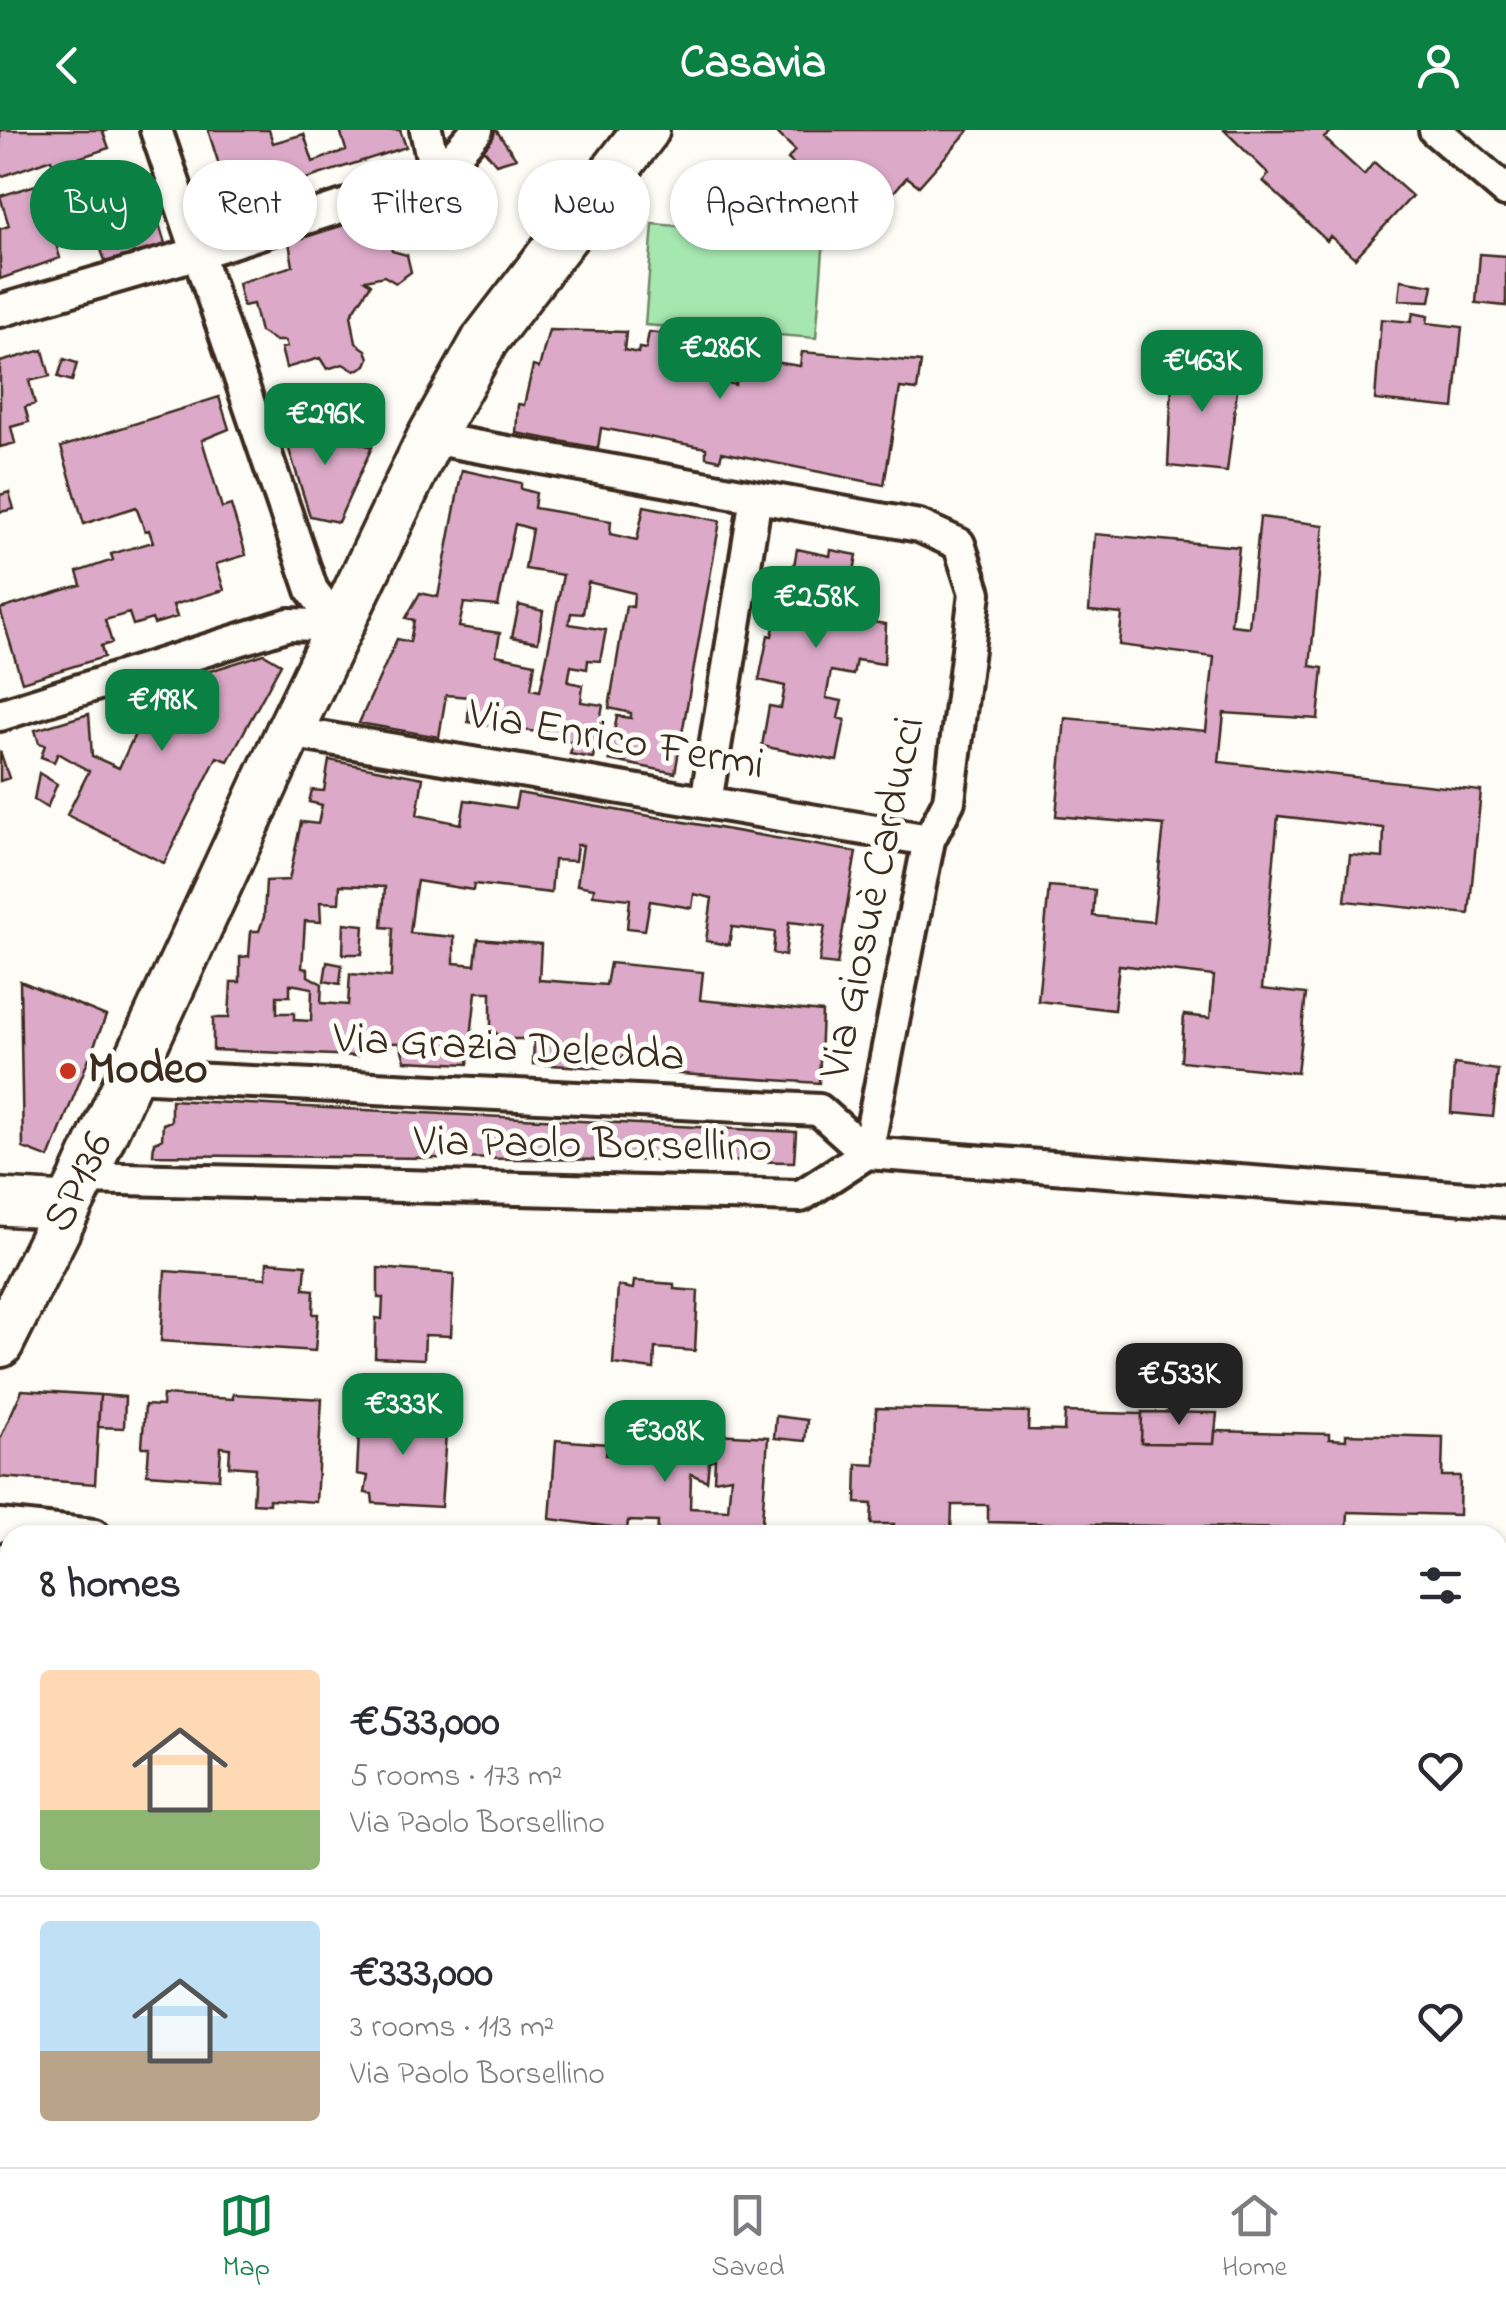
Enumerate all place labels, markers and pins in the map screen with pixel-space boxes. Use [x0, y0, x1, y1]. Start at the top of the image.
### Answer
pin: €286K [650, 317, 790, 402]
pin: €463K [1132, 330, 1272, 415]
pin: €296K [255, 383, 395, 468]
pin: €258K [746, 566, 886, 651]
pin: €198K [92, 669, 232, 754]
place label: Modeo [88, 1038, 208, 1104]
marker: Modeo [57, 1060, 79, 1082]
pin: €533K [1109, 1343, 1249, 1428]
pin: €333K [333, 1373, 473, 1458]
pin: €308K [595, 1400, 735, 1485]

